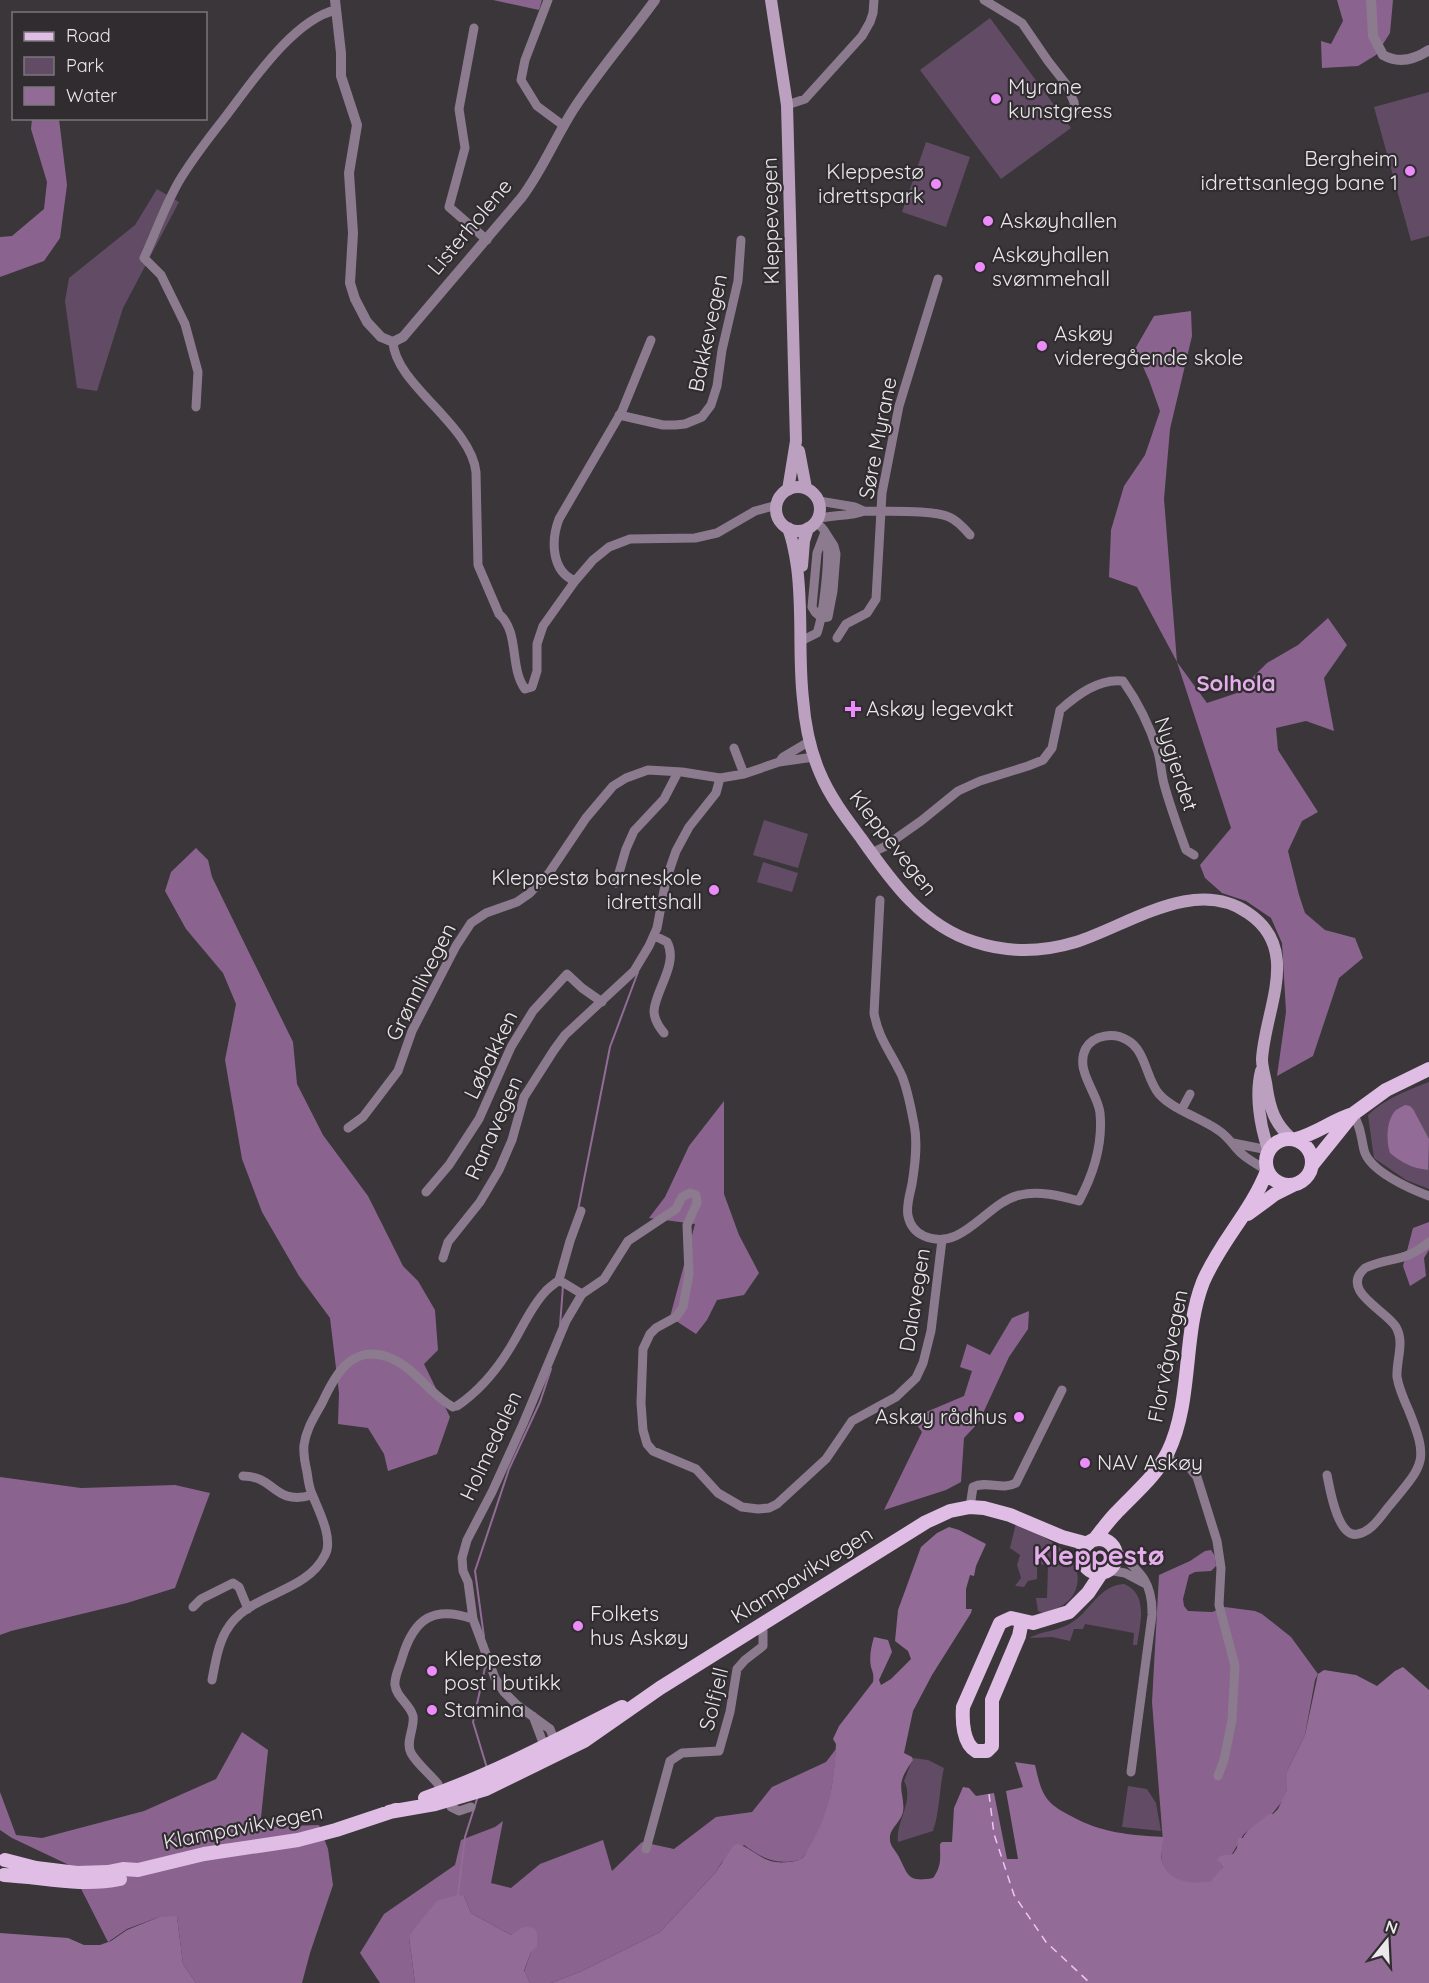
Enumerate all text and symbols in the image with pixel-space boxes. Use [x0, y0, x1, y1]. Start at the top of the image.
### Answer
legend [12, 12, 207, 120]
text: Road [66, 24, 111, 47]
text: Park [66, 54, 104, 77]
place label: Myrane kunstgress [1008, 73, 1112, 123]
text: Water [66, 84, 117, 107]
marker: Myrane kunstgress [989, 92, 1003, 106]
place label: Bergheim idrettsanlegg bane 1 [1200, 145, 1398, 195]
street label: Kleppevegen [756, 157, 784, 285]
place label: Kleppestø idrettspark [818, 158, 924, 208]
marker: Bergheim idrettsanlegg bane 1 [1403, 164, 1417, 178]
street label: Listerholene [421, 173, 517, 280]
marker: Kleppestø idrettspark [929, 177, 943, 191]
place label: Askøyhallen [1000, 207, 1117, 233]
marker: Askøyhallen [981, 214, 995, 228]
place label: Askøyhallen svømmehall [992, 241, 1110, 291]
marker: Askøyhallen svømmehall [973, 260, 987, 274]
street label: Bakkevegen [682, 272, 732, 394]
place label: Askøy videregående skole [1054, 320, 1243, 370]
marker: Askøy videregående skole [1035, 339, 1049, 353]
street label: Søre Myrane [852, 375, 902, 501]
district label: Solhola [1196, 669, 1276, 697]
place label: Askøy legevakt [866, 695, 1014, 721]
marker: Askøy legevakt [844, 700, 862, 718]
street label: Nygjerdet [1150, 714, 1204, 814]
street label: Kleppevegen [844, 784, 943, 901]
place label: Kleppestø barneskole idrettshall [491, 864, 702, 914]
marker: Kleppestø barneskole idrettshall [707, 883, 721, 897]
street label: Grønnlivegen [379, 918, 461, 1045]
street label: Løbakken [458, 1006, 523, 1103]
street label: Ranavegen [459, 1072, 528, 1184]
street label: Dalavegen [893, 1246, 935, 1354]
street label: Florvågvegen [1141, 1287, 1193, 1424]
street label: Holmedalen [453, 1387, 527, 1504]
place label: Askøy rådhus [875, 1403, 1007, 1429]
marker: Askøy rådhus [1012, 1410, 1026, 1424]
place label: NAV Askøy [1097, 1449, 1203, 1475]
marker: NAV Askøy [1078, 1456, 1092, 1470]
street label: Klampavikvegen [726, 1520, 877, 1628]
district label: Kleppestø [1033, 1538, 1165, 1572]
place label: Folkets hus Askøy [590, 1600, 689, 1650]
marker: Folkets hus Askøy [571, 1619, 585, 1633]
place label: Kleppestø post i butikk [444, 1645, 561, 1695]
marker: Kleppestø post i butikk [425, 1664, 439, 1678]
street label: Solfjell [693, 1665, 733, 1733]
place label: Stamina [444, 1696, 524, 1722]
marker: Stamina [425, 1703, 439, 1717]
street label: Klampavikvegen [161, 1798, 325, 1854]
north arrow [1357, 1911, 1417, 1971]
text: N [1383, 1915, 1400, 1938]

